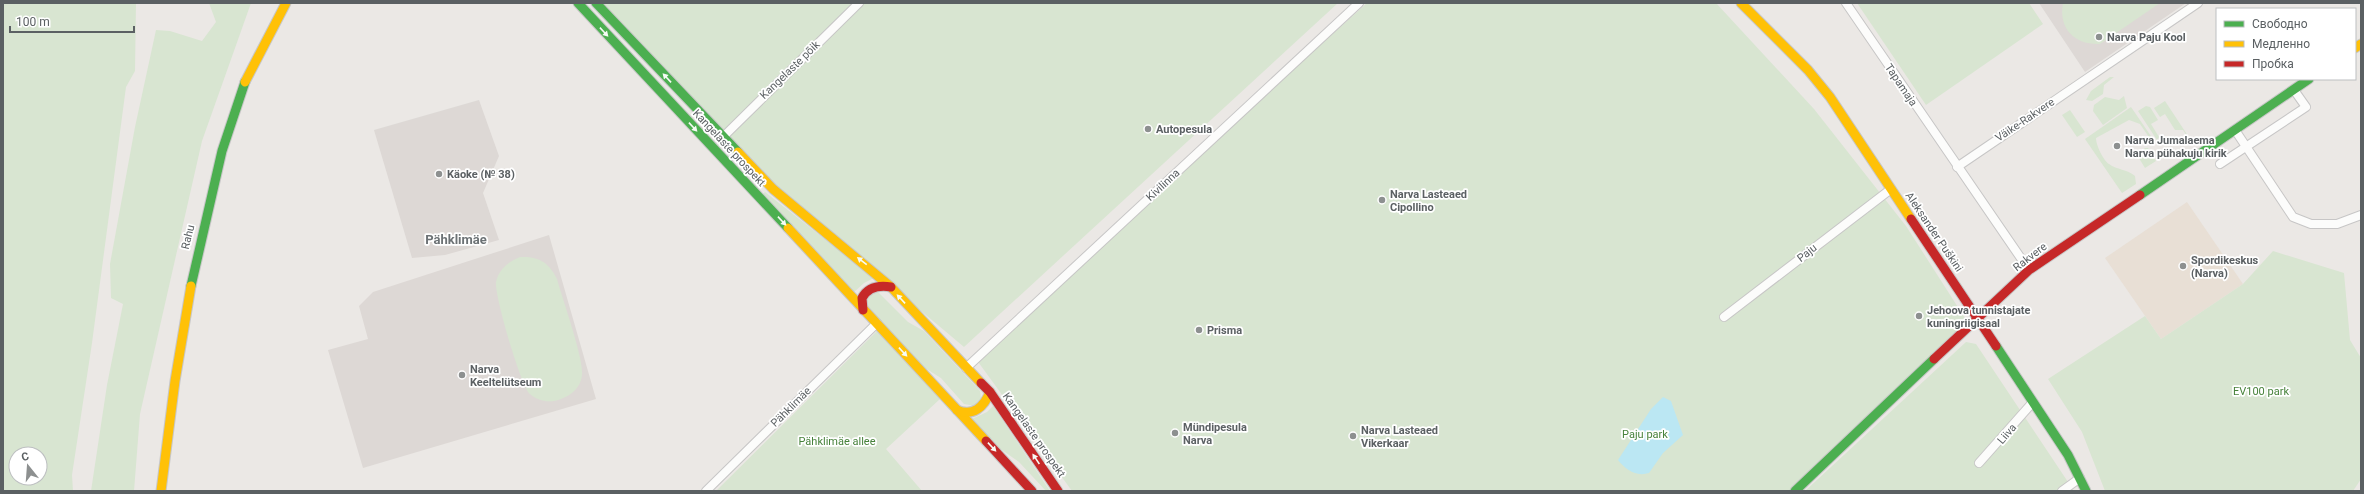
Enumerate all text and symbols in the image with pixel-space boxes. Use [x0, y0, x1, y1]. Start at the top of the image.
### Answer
scale bar [10, 8, 134, 34]
legend [2216, 8, 2356, 80]
text: 100 m [16, 15, 50, 29]
text: Свободно [2252, 17, 2308, 31]
one-way arrow [600, 26, 609, 37]
place label: Narva Paju Kool [2107, 31, 2186, 44]
marker: Narva Paju Kool [2094, 32, 2104, 42]
text: Медленно [2252, 37, 2310, 51]
street label: Kangelaste põik [757, 38, 823, 102]
text: Пробка [2252, 57, 2294, 71]
street label: Tapamaja [1882, 61, 1920, 109]
one-way arrow [662, 73, 671, 83]
street label: Väike-Rakvere [1993, 95, 2057, 145]
street label: Kangelaste prospekt [690, 107, 768, 189]
one-way arrow [688, 122, 698, 132]
place label: Autopesula [1156, 123, 1212, 136]
marker: Autopesula [1143, 124, 1153, 134]
place label: Narva Jumalaema Narva pühakuju kirik [2125, 134, 2227, 160]
marker: Narva Jumalaema Narva pühakuju kirik [2112, 141, 2122, 151]
street label: Kivilinna [1144, 166, 1182, 204]
place label: Käoke (№ 38) [447, 168, 515, 181]
marker: Käoke (№ 38) [434, 169, 444, 179]
place label: Narva Lasteaed Cipollino [1390, 188, 1467, 214]
street label: Aleksander Puškini [1903, 190, 1965, 274]
marker: Narva Lasteaed Cipollino [1377, 195, 1387, 205]
one-way arrow [777, 217, 786, 226]
street label: Rahu [179, 223, 197, 251]
district label: Pähklimäe [425, 232, 487, 247]
street label: Rakvere [2011, 240, 2049, 274]
street label: Paju [1795, 241, 1819, 265]
place label: Spordikeskus (Narva) [2191, 254, 2259, 280]
one-way arrow [856, 257, 867, 266]
marker: Spordikeskus (Narva) [2178, 261, 2188, 271]
one-way arrow [897, 294, 906, 303]
place label: Jehoova tunnistajate kuningriigisaal [1927, 304, 2031, 330]
marker: Jehoova tunnistajate kuningriigisaal [1914, 311, 1924, 321]
place label: Prisma [1207, 324, 1242, 337]
marker: Prisma [1194, 325, 1204, 335]
one-way arrow [898, 347, 908, 357]
place label: Narva Keeltelütseum [470, 363, 541, 389]
marker: Narva Keeltelütseum [457, 370, 467, 380]
street label: Pähklimäe [768, 384, 814, 430]
park label: EV100 park [2233, 385, 2289, 398]
street label: Kangelaste prospekt [1000, 390, 1068, 480]
place label: Mündipesula Narva [1183, 421, 1247, 447]
street label: Liiva [1995, 421, 2019, 447]
place label: Narva Lasteaed Vikerkaar [1361, 424, 1438, 450]
marker: Mündipesula Narva [1170, 428, 1180, 438]
park label: Paju park [1622, 428, 1668, 441]
marker: Narva Lasteaed Vikerkaar [1348, 431, 1358, 441]
park label: Pähklimäe allee [798, 435, 876, 448]
one-way arrow [987, 442, 996, 452]
north arrow [8, 446, 48, 486]
text: С [20, 450, 31, 464]
one-way arrow [1032, 454, 1040, 464]

